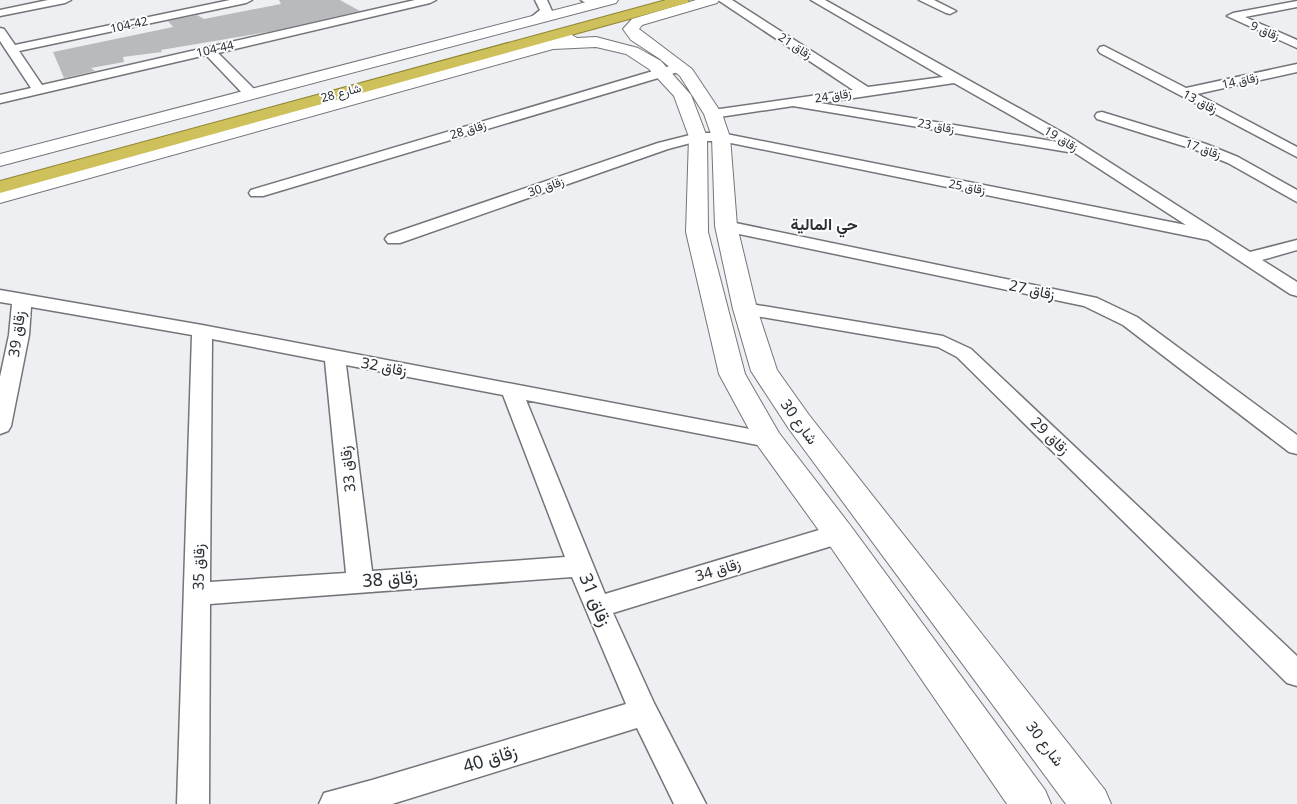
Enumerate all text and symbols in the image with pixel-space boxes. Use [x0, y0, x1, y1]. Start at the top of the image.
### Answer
street label: 104-42 [108, 12, 149, 37]
street label: زقاق 9 [1248, 17, 1282, 44]
street label: زقاق 21 [775, 28, 815, 63]
street label: 104-44 [194, 36, 236, 61]
street label: زقاق 14 [1220, 68, 1260, 93]
street label: شارع 28 [319, 79, 363, 107]
street label: زقاق 24 [813, 85, 852, 107]
street label: زقاق 13 [1180, 85, 1221, 118]
street label: زقاق 23 [916, 114, 956, 137]
street label: زقاق 28 [448, 116, 488, 143]
street label: زقاق 19 [1041, 122, 1082, 155]
street label: زقاق 17 [1183, 134, 1223, 163]
street label: زقاق 30 [526, 172, 566, 201]
street label: زقاق 25 [947, 175, 987, 198]
district label: حي المالية [790, 213, 858, 238]
street label: زقاق 27 [1007, 274, 1057, 304]
street label: زقاق 39 [3, 310, 29, 358]
street label: زقاق 32 [360, 352, 409, 380]
street label: شارع 30 [775, 395, 823, 449]
street label: زقاق 29 [1027, 412, 1074, 459]
street label: زقاق 33 [335, 445, 359, 493]
street label: زقاق 35 [188, 544, 208, 590]
street label: زقاق 34 [693, 553, 743, 585]
street label: زقاق 38 [361, 564, 419, 592]
street label: زقاق 31 [574, 569, 617, 630]
street label: شارع 30 [1021, 717, 1069, 771]
street label: زقاق 40 [460, 738, 520, 778]

